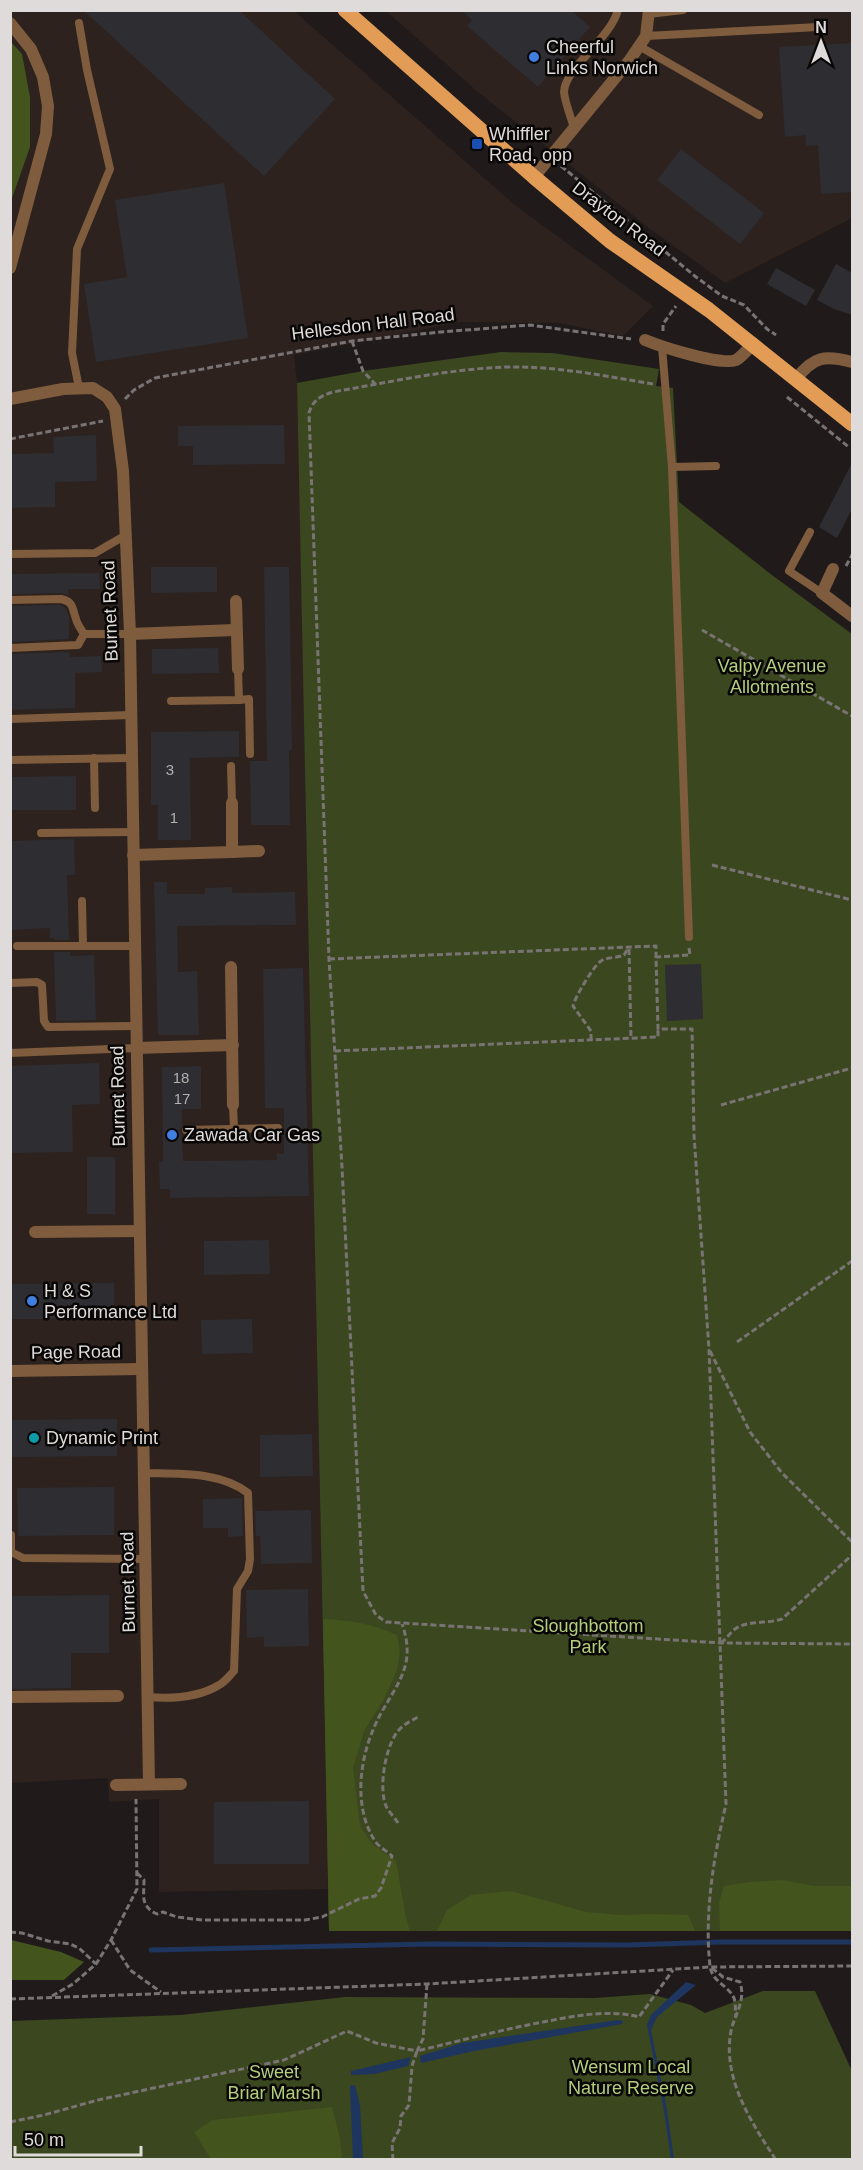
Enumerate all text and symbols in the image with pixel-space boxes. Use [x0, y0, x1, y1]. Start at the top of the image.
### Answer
north arrow [791, 12, 851, 72]
text: N [815, 19, 827, 36]
place label: Cheerful Links Norwich [546, 37, 658, 78]
marker: Cheerful Links Norwich [527, 50, 541, 64]
place label: Whiffler Road, opp [489, 124, 572, 165]
marker: Whiffler Road, opp [470, 137, 484, 151]
street label: Drayton Road [569, 178, 669, 260]
street label: Hellesdon Hall Road [290, 304, 456, 344]
street label: Burnet Road [98, 560, 122, 662]
park label: Valpy Avenue Allotments [718, 656, 826, 697]
house number: 3 [166, 761, 174, 778]
house number: 1 [170, 809, 178, 826]
street label: Burnet Road [107, 1045, 129, 1147]
house number: 18 [173, 1069, 189, 1086]
house number: 17 [174, 1090, 190, 1107]
place label: Zawada Car Gas [184, 1125, 320, 1145]
marker: Zawada Car Gas [165, 1128, 179, 1142]
place label: H & S Performance Ltd [44, 1281, 177, 1322]
marker: H & S Performance Ltd [25, 1294, 39, 1308]
street label: Page Road [31, 1341, 121, 1363]
place label: Dynamic Print [46, 1428, 158, 1448]
marker: Dynamic Print [27, 1431, 41, 1445]
street label: Burnet Road [117, 1531, 139, 1633]
park label: Sloughbottom Park [532, 1616, 644, 1657]
park label: Wensum Local Nature Reserve [568, 2057, 694, 2098]
park label: Sweet Briar Marsh [227, 2062, 321, 2103]
scale bar [15, 2119, 141, 2157]
text: 50 m [24, 2130, 64, 2150]

